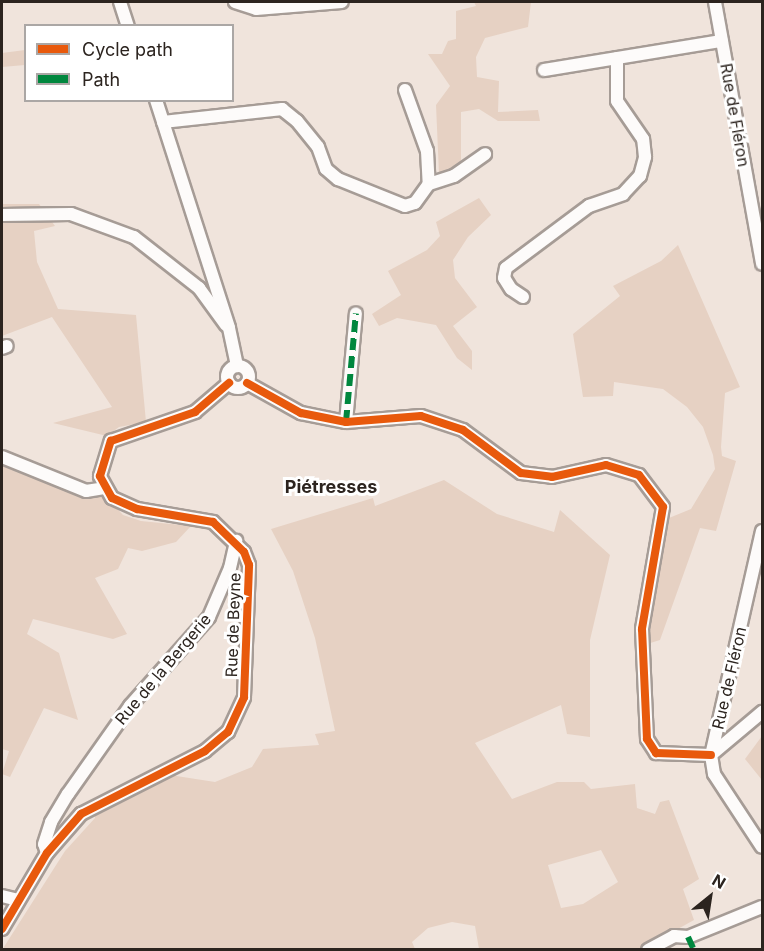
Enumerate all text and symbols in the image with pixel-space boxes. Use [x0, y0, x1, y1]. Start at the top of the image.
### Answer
legend [24, 24, 234, 102]
text: Cycle path [82, 39, 173, 60]
street label: Rue de Fléron [716, 62, 754, 168]
text: Path [82, 69, 120, 90]
district label: Piétresses [285, 476, 377, 498]
street label: Rue de Beyne [222, 572, 244, 678]
street label: Rue de la Bergerie [111, 610, 215, 728]
street label: Rue de Fléron [708, 625, 750, 731]
north arrow [680, 867, 740, 927]
text: N [709, 870, 729, 893]

